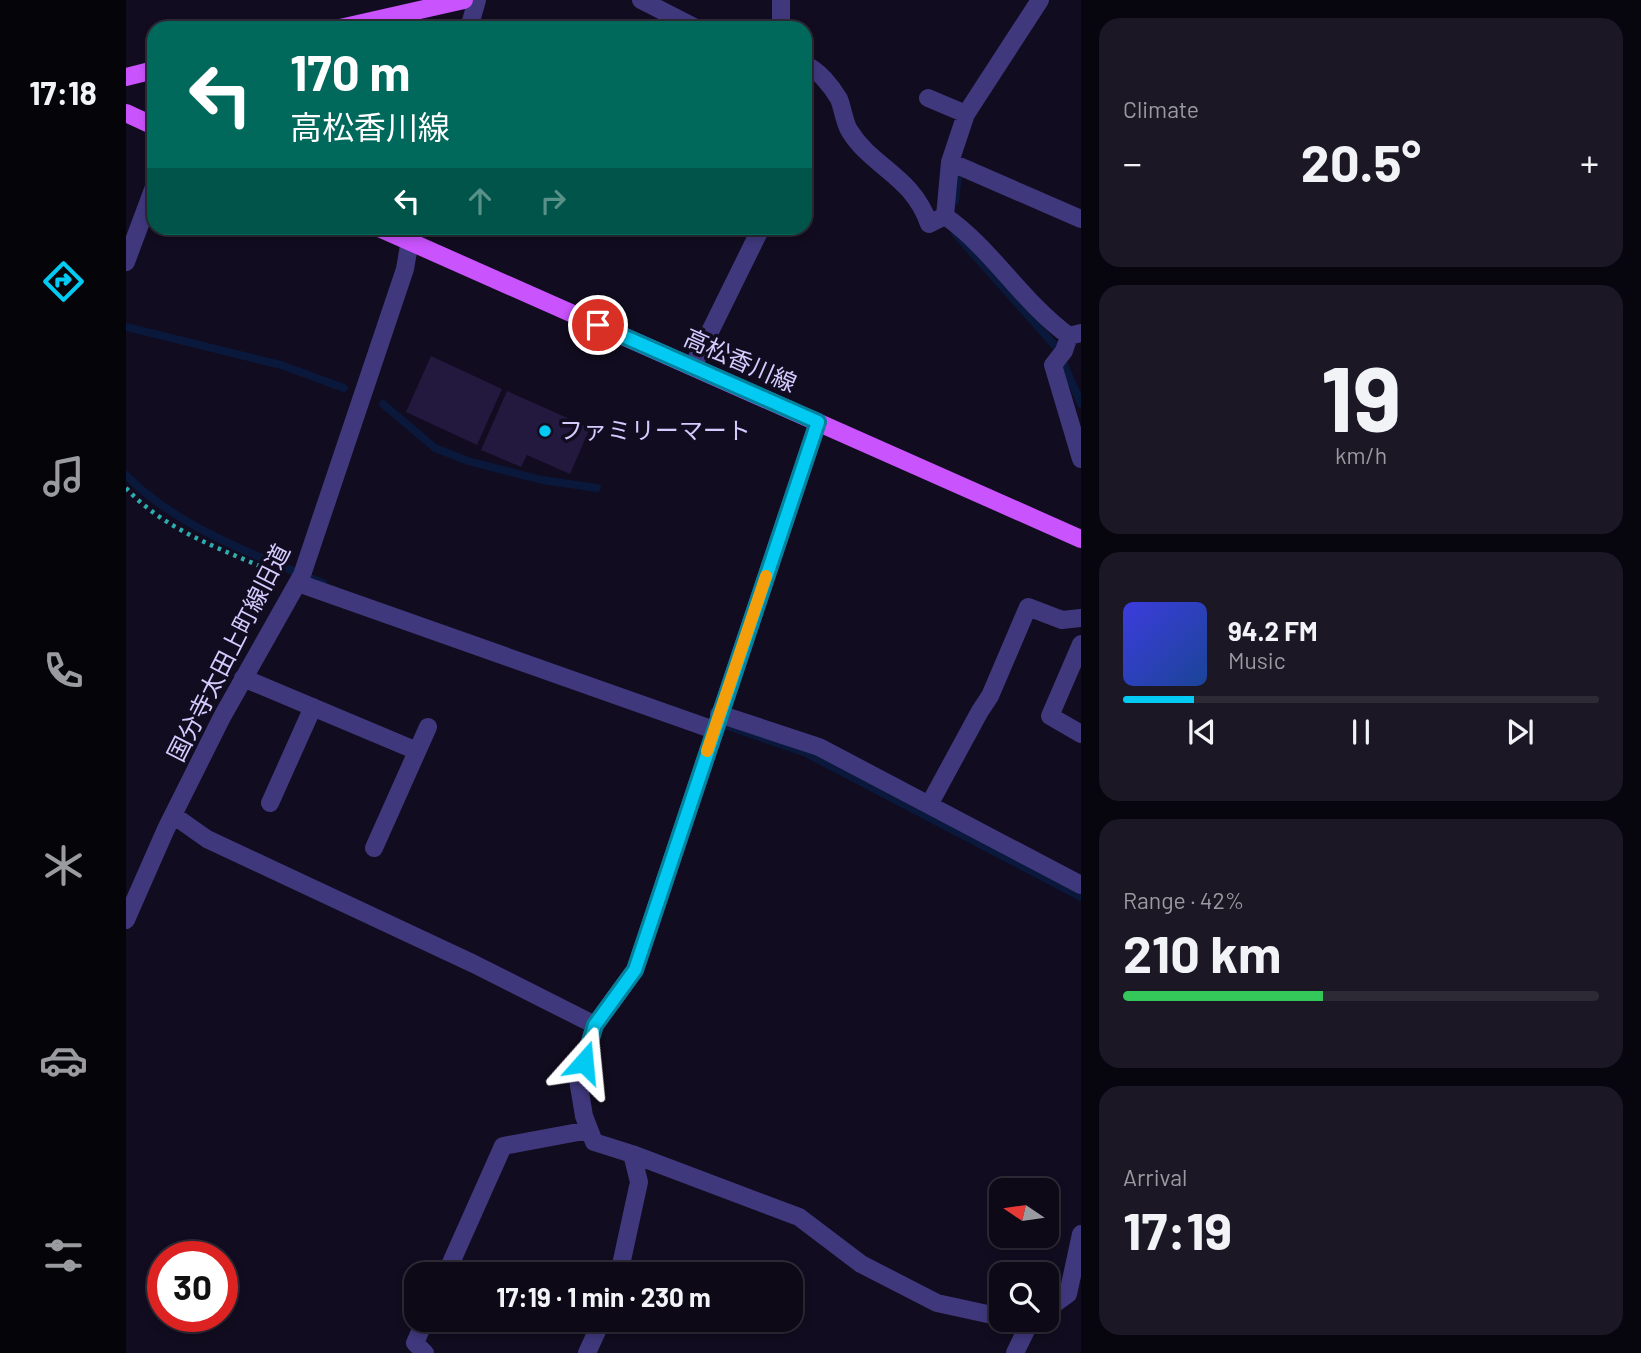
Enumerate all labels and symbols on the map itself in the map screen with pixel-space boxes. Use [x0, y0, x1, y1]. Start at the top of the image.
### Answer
pin [568, 295, 628, 355]
street label: 高松香川線 [680, 322, 801, 397]
place label: ファミリーマート [559, 415, 751, 444]
marker: ファミリーマート [537, 423, 553, 439]
street label: 国分寺太田上町線旧道 [160, 539, 295, 766]
position arrow [547, 1025, 621, 1099]
north arrow [989, 1178, 1059, 1248]
speed limit sign: 30 [147, 1241, 238, 1332]

